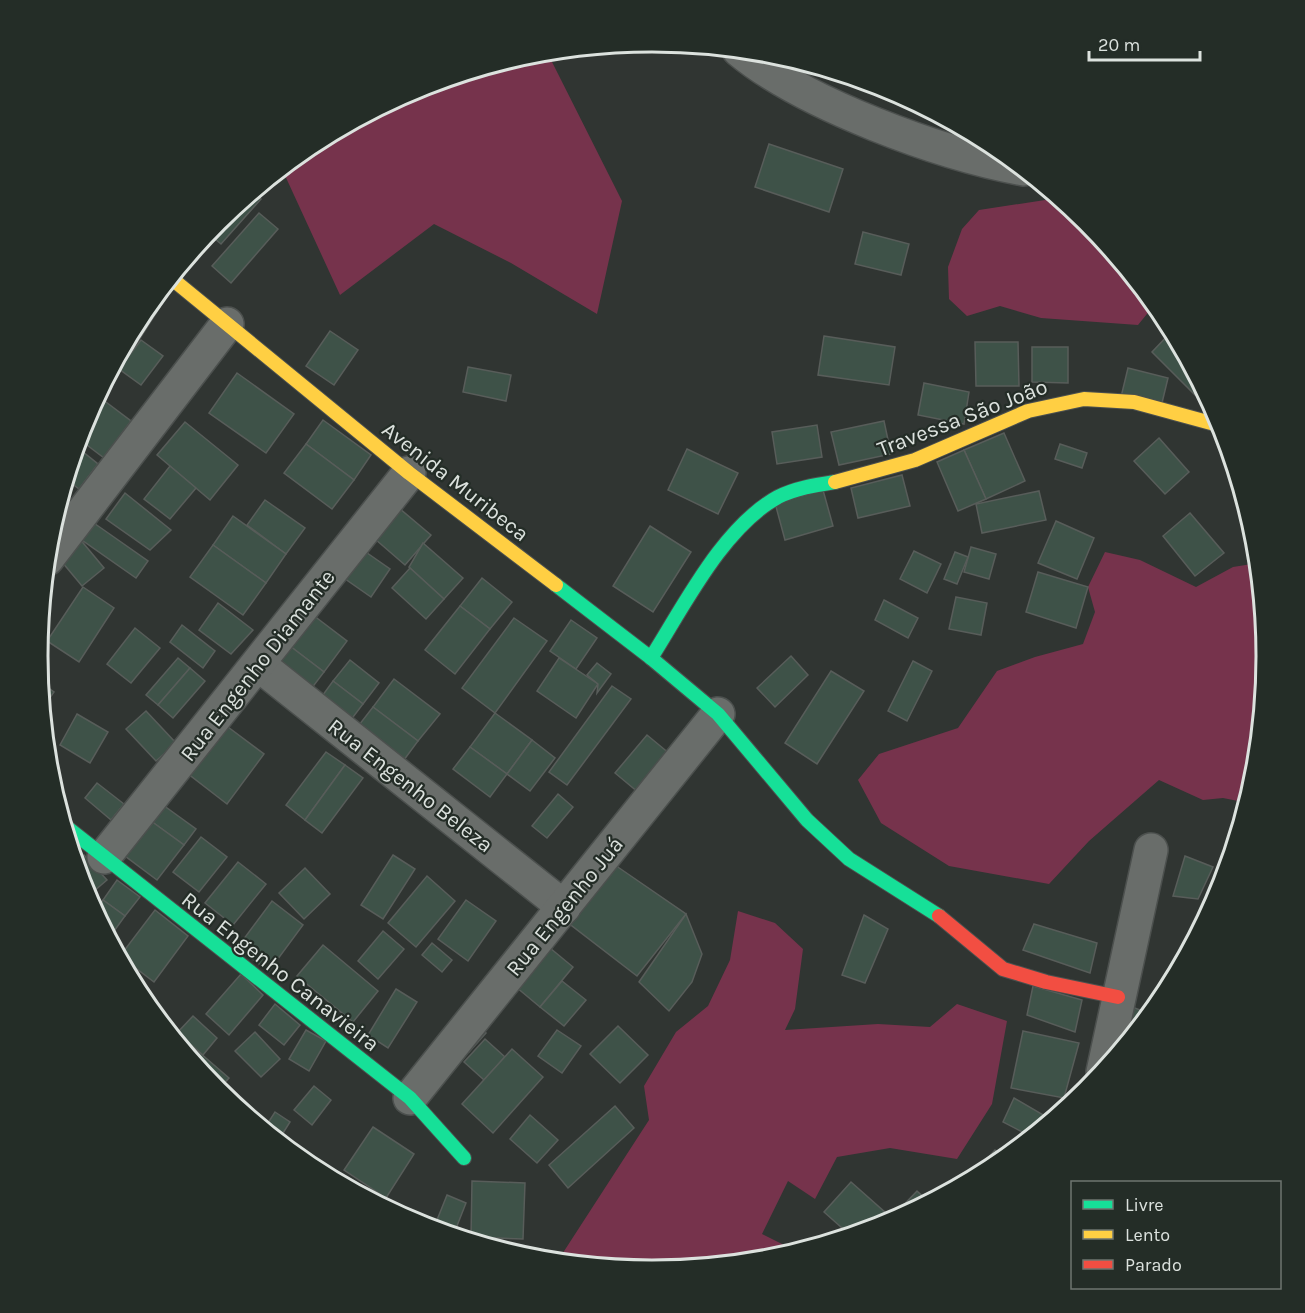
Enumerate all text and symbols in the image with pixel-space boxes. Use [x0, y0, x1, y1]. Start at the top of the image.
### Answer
scale bar [1089, 24, 1200, 62]
text: 20 m [1098, 34, 1140, 56]
street label: Travessa São João [874, 374, 1051, 462]
street label: Avenida Muribeca [377, 416, 534, 547]
street label: Rua Engenho Diamante [175, 565, 341, 767]
street label: Rua Engenho Beleza [323, 713, 498, 858]
street label: Rua Engenho Juá [501, 832, 629, 981]
street label: Rua Engenho Canavieira [176, 886, 384, 1057]
legend [1071, 1181, 1281, 1289]
text: Livre [1125, 1194, 1164, 1216]
text: Lento [1125, 1224, 1170, 1246]
text: Parado [1125, 1254, 1182, 1276]

